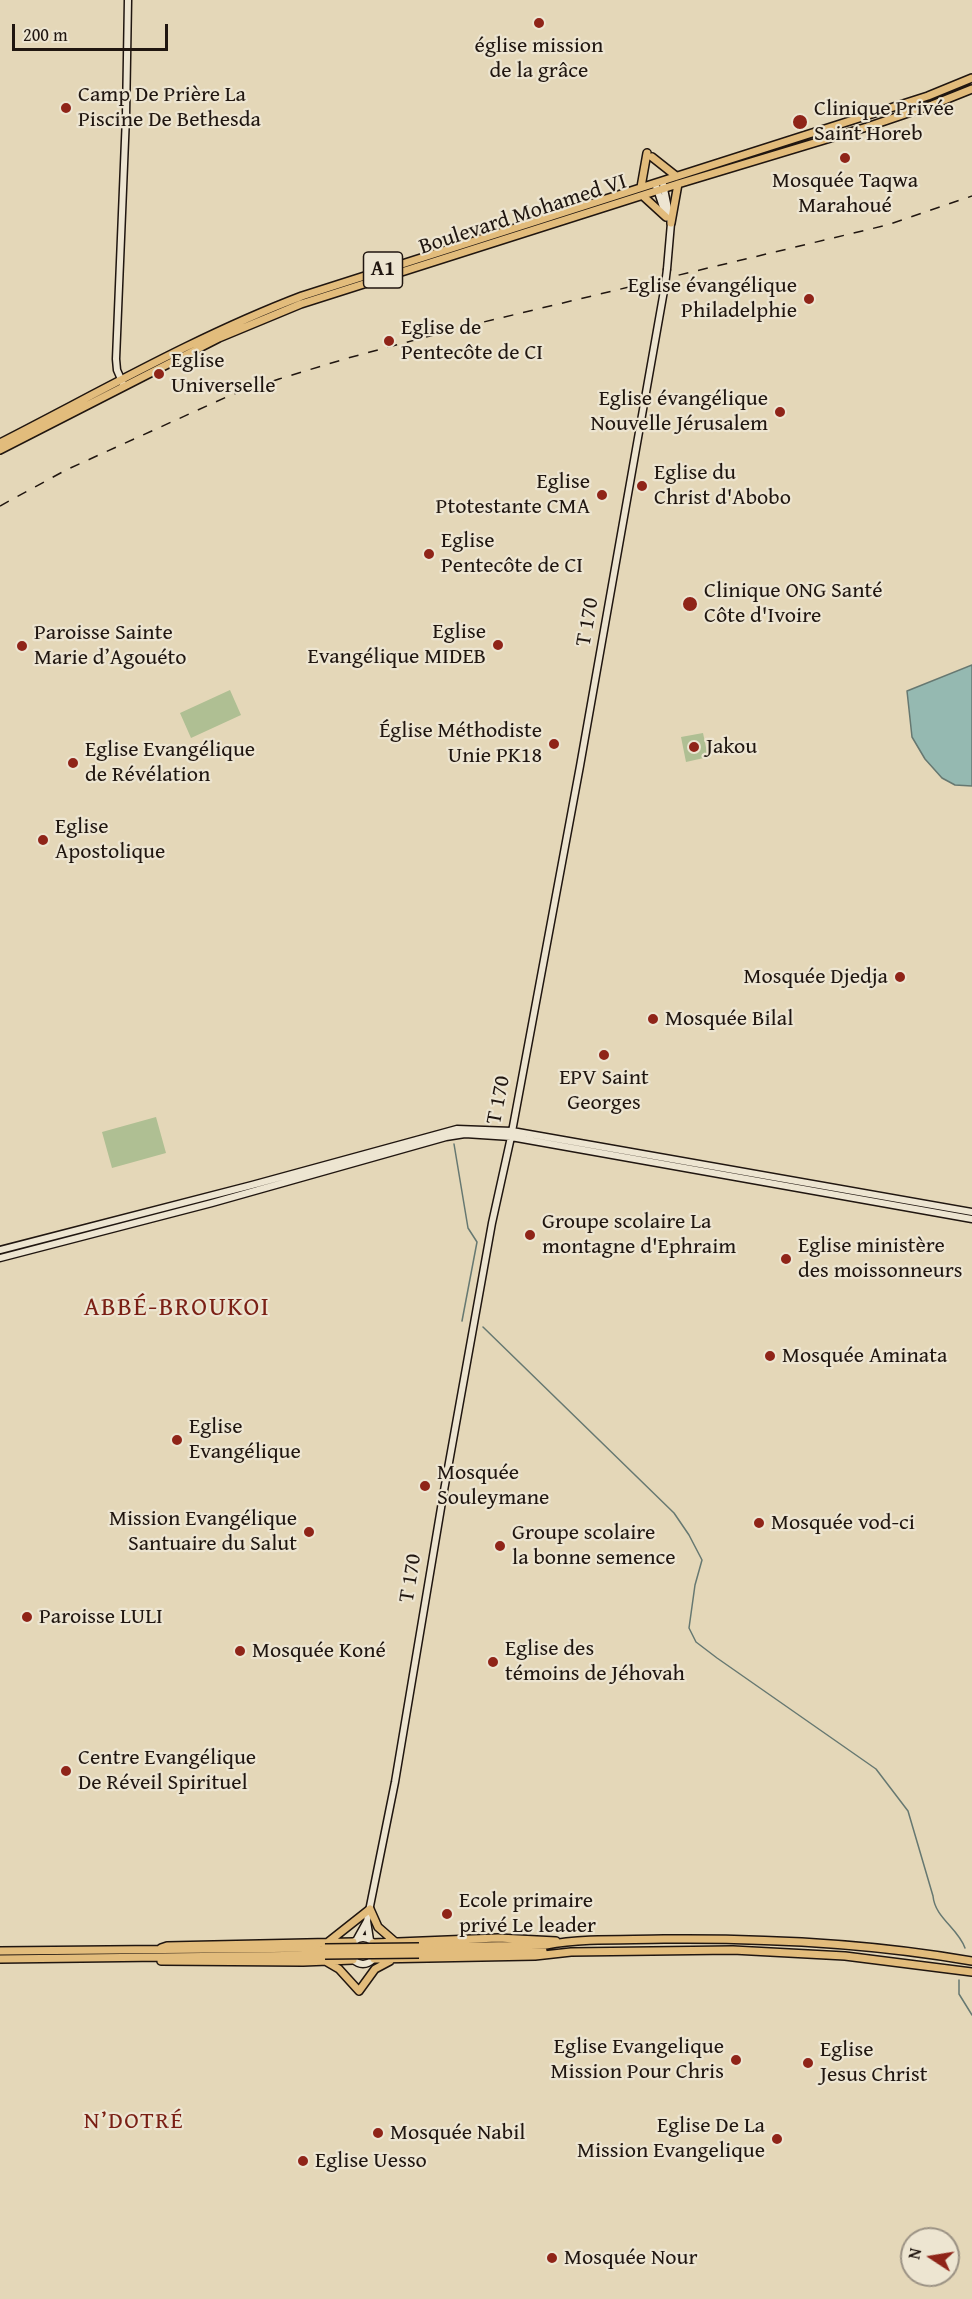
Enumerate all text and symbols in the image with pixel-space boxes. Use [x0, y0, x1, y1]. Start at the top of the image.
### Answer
scale bar [15, 12, 171, 50]
marker: église mission de la grâce [532, 16, 546, 30]
text: 200 m [23, 21, 68, 48]
place label: église mission de la grâce [475, 33, 603, 84]
place label: Camp De Prière La Piscine De Bethesda [78, 82, 261, 134]
place label: Clinique Privée Saint Horeb [814, 96, 954, 148]
marker: Camp De Prière La Piscine De Bethesda [59, 101, 73, 115]
marker: Clinique Privée Saint Horeb [791, 113, 809, 131]
marker: Mosquée Taqwa Marahoué [838, 151, 852, 165]
place label: Mosquée Taqwa Marahoué [772, 168, 918, 220]
street label: Boulevard Mohamed VI [416, 169, 630, 261]
road number: A1 [364, 252, 403, 288]
place label: Eglise évangélique Philadelphie [628, 273, 797, 324]
marker: Eglise évangélique Philadelphie [802, 292, 816, 306]
place label: Eglise de Pentecôte de CI [401, 315, 543, 366]
marker: Eglise de Pentecôte de CI [382, 334, 396, 348]
place label: Eglise Universelle [171, 348, 276, 400]
marker: Eglise Universelle [152, 367, 166, 381]
place label: Eglise évangélique Nouvelle Jérusalem [590, 386, 768, 438]
marker: Eglise évangélique Nouvelle Jérusalem [773, 405, 787, 419]
place label: Eglise du Christ d'Abobo [654, 460, 791, 512]
place label: Eglise Ptotestante CMA [436, 469, 590, 520]
marker: Eglise du Christ d'Abobo [635, 479, 649, 493]
marker: Eglise Ptotestante CMA [595, 488, 609, 502]
place label: Eglise Pentecôte de CI [441, 528, 583, 580]
marker: Eglise Pentecôte de CI [422, 547, 436, 561]
place label: Clinique ONG Santé Côte d'Ivoire [704, 578, 883, 630]
marker: Clinique ONG Santé Côte d'Ivoire [681, 595, 699, 613]
street label: T 170 [571, 596, 605, 648]
place label: Eglise Evangélique MIDEB [308, 619, 486, 670]
place label: Paroisse Sainte Marie d’Agouéto [34, 620, 187, 672]
marker: Eglise Evangélique MIDEB [491, 638, 505, 652]
marker: Paroisse Sainte Marie d’Agouéto [15, 639, 29, 653]
place label: Église Méthodiste Unie PK18 [379, 718, 542, 770]
place label: Jakou [706, 734, 757, 760]
place label: Eglise Evangélique de Révélation [85, 737, 255, 788]
marker: Église Méthodiste Unie PK18 [547, 737, 561, 751]
marker: Jakou [687, 740, 701, 754]
marker: Eglise Evangélique de Révélation [66, 756, 80, 770]
place label: Eglise Apostolique [55, 814, 165, 866]
marker: Eglise Apostolique [36, 833, 50, 847]
place label: Mosquée Djedja [743, 964, 888, 990]
marker: Mosquée Djedja [893, 970, 907, 984]
place label: Mosquée Bilal [665, 1006, 793, 1032]
marker: Mosquée Bilal [646, 1012, 660, 1026]
marker: EPV Saint Georges [597, 1048, 611, 1062]
place label: EPV Saint Georges [559, 1065, 649, 1116]
street label: T 170 [481, 1073, 517, 1127]
place label: Groupe scolaire La montagne d'Ephraim [542, 1209, 736, 1260]
marker: Groupe scolaire La montagne d'Ephraim [523, 1228, 537, 1242]
place label: Eglise ministère des moissonneurs [798, 1233, 962, 1284]
marker: Eglise ministère des moissonneurs [779, 1252, 793, 1266]
district label: ABBÉ-BROUKOI [84, 1292, 270, 1324]
place label: Mosquée Aminata [782, 1343, 947, 1369]
marker: Mosquée Aminata [763, 1349, 777, 1363]
place label: Eglise Evangélique [189, 1414, 301, 1466]
marker: Eglise Evangélique [170, 1433, 184, 1447]
place label: Mosquée Souleymane [437, 1460, 549, 1512]
marker: Mosquée Souleymane [418, 1479, 432, 1493]
place label: Mission Evangélique Santuaire du Salut [109, 1506, 297, 1558]
place label: Mosquée vod-ci [771, 1510, 915, 1536]
marker: Mosquée vod-ci [752, 1516, 766, 1530]
place label: Groupe scolaire la bonne semence [512, 1520, 676, 1572]
marker: Mission Evangélique Santuaire du Salut [302, 1525, 316, 1539]
marker: Groupe scolaire la bonne semence [493, 1539, 507, 1553]
street label: T 170 [394, 1552, 428, 1604]
place label: Paroisse LULI [39, 1604, 163, 1630]
marker: Paroisse LULI [20, 1610, 34, 1624]
place label: Eglise des témoins de Jéhovah [505, 1636, 685, 1688]
place label: Mosquée Koné [252, 1638, 386, 1664]
marker: Mosquée Koné [233, 1644, 247, 1658]
marker: Eglise des témoins de Jéhovah [486, 1655, 500, 1669]
place label: Centre Evangélique De Réveil Spirituel [78, 1745, 256, 1796]
marker: Centre Evangélique De Réveil Spirituel [59, 1764, 73, 1778]
place label: Ecole primaire privé Le leader [459, 1888, 596, 1940]
marker: Ecole primaire privé Le leader [440, 1907, 454, 1921]
place label: Eglise Evangelique Mission Pour Chris [551, 2034, 724, 2086]
place label: Eglise Jesus Christ [820, 2037, 928, 2088]
marker: Eglise Evangelique Mission Pour Chris [729, 2053, 743, 2067]
marker: Eglise Jesus Christ [801, 2056, 815, 2070]
district label: N’DOTRÉ [84, 2108, 184, 2136]
place label: Eglise De La Mission Evangelique [577, 2113, 765, 2164]
place label: Mosquée Nabil [390, 2120, 525, 2146]
marker: Mosquée Nabil [371, 2126, 385, 2140]
marker: Eglise De La Mission Evangelique [770, 2132, 784, 2146]
place label: Eglise Uesso [315, 2148, 427, 2174]
marker: Eglise Uesso [296, 2154, 310, 2168]
north arrow [900, 2227, 960, 2287]
place label: Mosquée Nour [564, 2245, 698, 2271]
text: N [901, 2246, 927, 2261]
marker: Mosquée Nour [545, 2251, 559, 2265]

